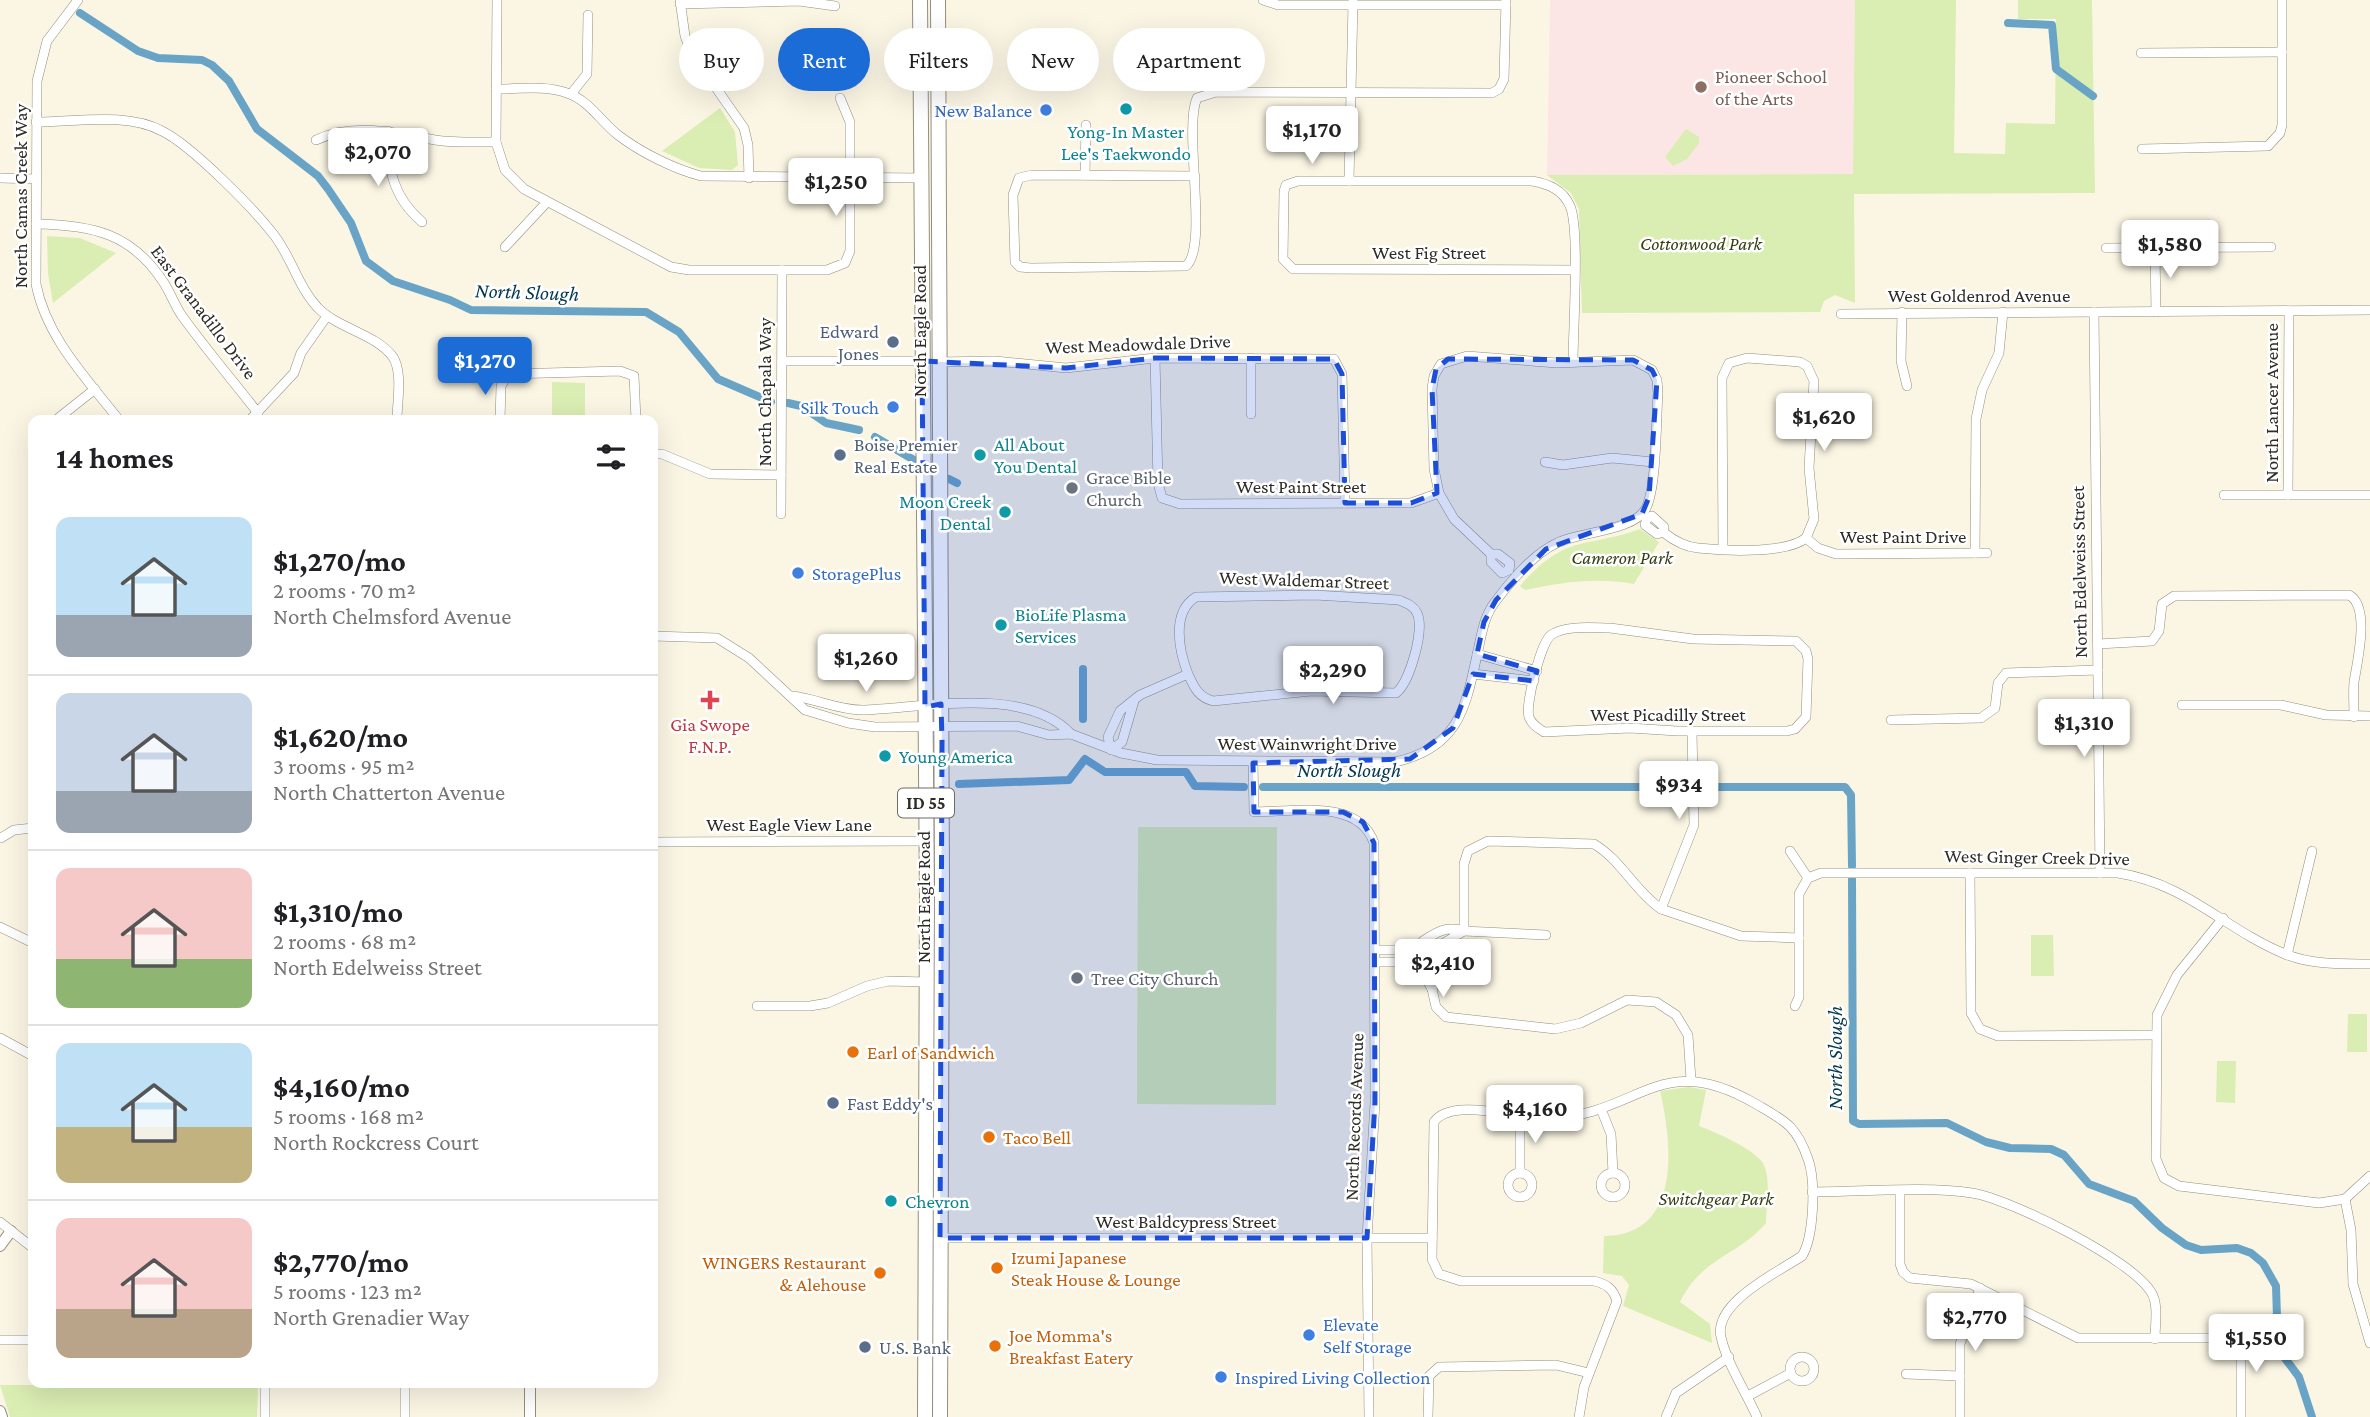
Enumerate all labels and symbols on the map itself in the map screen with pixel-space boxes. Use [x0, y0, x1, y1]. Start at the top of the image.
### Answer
place label: Pioneer School of the Arts [1715, 66, 1827, 109]
marker: Pioneer School of the Arts [1693, 79, 1709, 95]
place label: New Balance [934, 100, 1032, 121]
marker: Yong-In Master Lee's Taekwondo [1118, 101, 1134, 117]
marker: New Balance [1038, 102, 1054, 118]
street label: North Camas Creek Way [10, 103, 31, 288]
pin: $1,170 [1255, 106, 1369, 166]
place label: Yong-In Master Lee's Taekwondo [1061, 121, 1191, 164]
pin: $2,070 [321, 128, 435, 188]
pin: $1,250 [779, 158, 893, 218]
pin: $1,580 [2113, 220, 2227, 280]
park label: Cottonwood Park [1640, 233, 1763, 254]
street label: East Granadillo Drive [147, 241, 261, 383]
street label: West Fig Street [1372, 242, 1487, 263]
street label: North Eagle Road [909, 265, 930, 397]
water label: North Slough [475, 278, 579, 306]
street label: West Goldenrod Avenue [1888, 285, 2070, 306]
street label: North Chapala Way [754, 317, 775, 466]
place label: Edward Jones [820, 321, 879, 364]
street label: North Lancer Avenue [2261, 323, 2282, 483]
street label: West Meadowdale Drive [1045, 330, 1231, 358]
marker: Edward Jones [885, 334, 901, 350]
pin: $1,270 [428, 338, 542, 397]
pin: $1,620 [1767, 393, 1881, 453]
place label: Silk Touch [800, 397, 879, 418]
marker: Silk Touch [885, 399, 901, 415]
place label: Boise Premier Real Estate [854, 434, 958, 477]
place label: All About You Dental [994, 434, 1077, 477]
marker: Boise Premier Real Estate [832, 447, 848, 463]
marker: All About You Dental [972, 447, 988, 463]
place label: Grace Bible Church [1086, 467, 1171, 510]
street label: West Paint Street [1236, 476, 1367, 497]
marker: Grace Bible Church [1064, 480, 1080, 496]
street label: North Edelweiss Street [2067, 485, 2091, 658]
place label: Moon Creek Dental [899, 491, 992, 534]
marker: Moon Creek Dental [997, 504, 1013, 520]
street label: West Paint Drive [1840, 526, 1966, 547]
park label: Cameron Park [1571, 547, 1674, 568]
place label: StoragePlus [812, 563, 901, 584]
marker: StoragePlus [790, 565, 806, 581]
street label: West Waldemar Street [1219, 567, 1390, 593]
place label: BioLife Plasma Services [1015, 604, 1127, 647]
marker: BioLife Plasma Services [993, 617, 1009, 633]
pin: $1,260 [809, 634, 923, 694]
pin: $2,290 [1276, 646, 1390, 706]
marker: Gia Swope F.N.P. [700, 690, 720, 710]
pin: $1,310 [2027, 700, 2141, 759]
street label: West Picadilly Street [1590, 704, 1746, 725]
place label: Gia Swope F.N.P. [670, 714, 750, 757]
street label: West Wainwright Drive [1217, 733, 1397, 754]
place label: Young America [899, 746, 1013, 767]
marker: Young America [877, 748, 893, 764]
water label: North Slough [1297, 758, 1401, 782]
pin: $934 [1638, 762, 1720, 821]
road number: ID 55 [898, 788, 954, 818]
street label: West Eagle View Lane [706, 814, 872, 835]
street label: North Eagle Road [913, 831, 934, 963]
street label: West Ginger Creek Drive [1944, 845, 2130, 869]
pin: $2,410 [1386, 940, 1500, 999]
place label: Tree City Church [1091, 968, 1218, 989]
marker: Tree City Church [1069, 970, 1085, 986]
water label: North Slough [1823, 1006, 1847, 1110]
street label: North Records Avenue [1341, 1033, 1367, 1201]
place label: Earl of Sandwich [867, 1042, 995, 1063]
marker: Earl of Sandwich [845, 1044, 861, 1060]
pin: $4,160 [1478, 1086, 1592, 1145]
place label: Fast Eddy's [847, 1093, 933, 1114]
marker: Fast Eddy's [825, 1095, 841, 1111]
place label: Taco Bell [1003, 1127, 1071, 1148]
marker: Taco Bell [981, 1129, 997, 1145]
park label: Switchgear Park [1659, 1188, 1774, 1209]
place label: Chevron [905, 1191, 970, 1212]
marker: Chevron [883, 1193, 899, 1209]
street label: West Baldcypress Street [1096, 1211, 1277, 1232]
place label: Izumi Japanese Steak House & Lounge [1011, 1247, 1181, 1290]
place label: WINGERS Restaurant & Alehouse [702, 1252, 867, 1295]
marker: Izumi Japanese Steak House & Lounge [989, 1260, 1005, 1276]
marker: WINGERS Restaurant & Alehouse [872, 1265, 888, 1281]
pin: $2,770 [1918, 1294, 2032, 1353]
place label: Elevate Self Storage [1323, 1314, 1412, 1357]
pin: $1,550 [2199, 1314, 2313, 1374]
place label: Joe Momma's Breakfast Eatery [1007, 1325, 1133, 1368]
marker: Elevate Self Storage [1301, 1327, 1317, 1343]
place label: U.S. Bank [879, 1337, 952, 1358]
marker: Joe Momma's Breakfast Eatery [987, 1338, 1003, 1354]
marker: U.S. Bank [857, 1339, 873, 1355]
place label: Inspired Living Collection [1235, 1367, 1430, 1388]
marker: Inspired Living Collection [1213, 1369, 1229, 1385]

